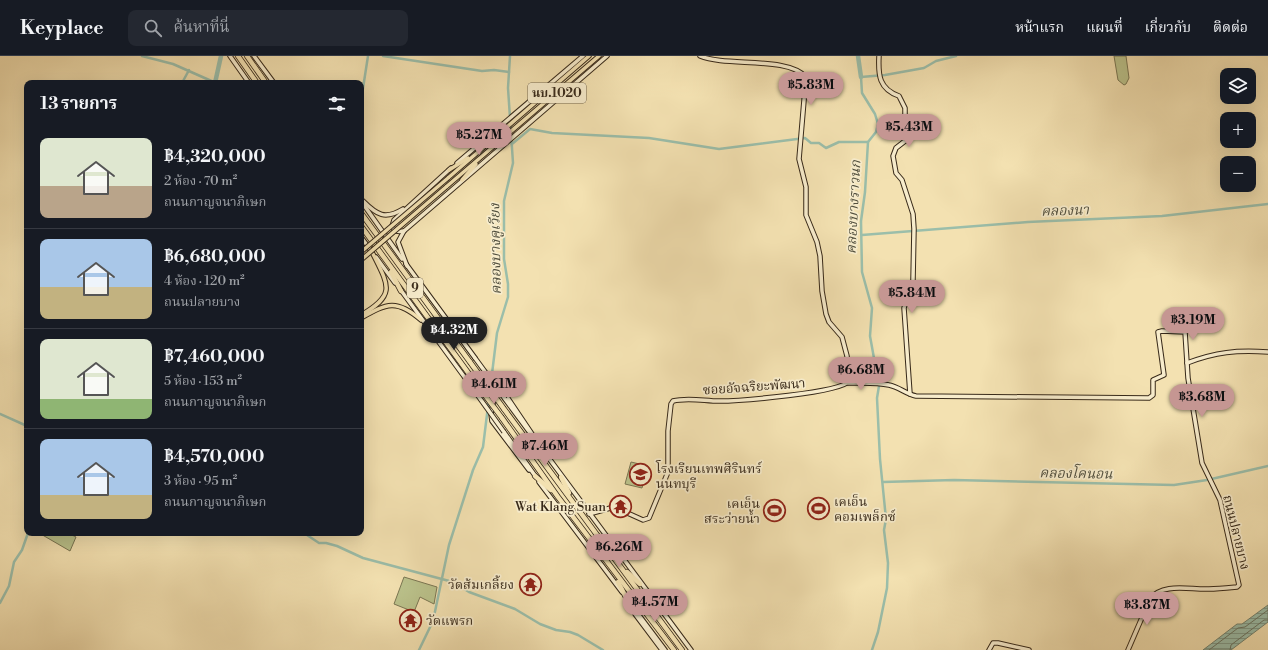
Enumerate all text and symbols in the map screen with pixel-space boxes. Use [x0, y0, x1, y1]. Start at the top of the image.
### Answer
search box [128, 10, 408, 46]
text: Keyplace [20, 16, 104, 40]
icon: search [142, 17, 164, 39]
text: ค้นหาที่นี่ [174, 18, 229, 37]
text: หน้าแรก [1015, 19, 1064, 37]
text: แผนที่ [1086, 19, 1123, 37]
text: เกี่ยวกับ [1145, 19, 1191, 37]
text: ติดต่อ [1213, 19, 1248, 37]
map controls [1220, 68, 1256, 192]
button: layers [1220, 68, 1256, 104]
pin: ฿5.83M [778, 72, 844, 106]
text: ฿5.83M [787, 77, 835, 93]
road number: นบ.1020 [528, 83, 586, 103]
text: 13 รายการ [40, 93, 117, 115]
icon: filters [326, 93, 348, 115]
button: + [1220, 112, 1256, 148]
pin: ฿5.43M [876, 114, 942, 148]
text: ฿5.43M [885, 119, 933, 135]
pin: ฿5.27M [446, 122, 512, 156]
text: ฿5.27M [456, 127, 502, 143]
text: ฿4,320,000 [164, 146, 266, 168]
icon: home [72, 154, 120, 202]
button: − [1220, 156, 1256, 192]
water label: คลองบางราวนก [843, 159, 865, 254]
text: 2 ห้อง · 70 m² [164, 173, 237, 189]
text: ถนนกาญจนาภิเษก [164, 194, 266, 210]
water label: คลองนา [1041, 201, 1090, 221]
water label: คลองบางคูเวียง [486, 202, 506, 295]
text: ฿6,680,000 [164, 246, 266, 268]
icon: home [72, 255, 120, 303]
text: 4 ห้อง · 120 m² [164, 273, 245, 289]
road number: 9 [407, 278, 423, 298]
pin: ฿5.84M [879, 280, 945, 314]
text: ฿5.84M [888, 285, 936, 301]
text: ถนนปลายบาง [164, 294, 240, 310]
pin: ฿3.19M [1160, 307, 1226, 341]
text: ฿3.19M [1170, 312, 1216, 328]
pin: ฿4.32M [421, 317, 487, 351]
text: ฿4.32M [430, 322, 478, 338]
text: ฿7,460,000 [164, 346, 265, 368]
icon: home [72, 355, 120, 403]
pin: ฿6.68M [828, 357, 894, 391]
text: ฿6.68M [837, 362, 885, 378]
pin: ฿4.61M [461, 371, 527, 405]
text: 5 ห้อง · 153 m² [164, 373, 242, 389]
street label: ซอยอัจฉริยะพัฒนา [702, 375, 806, 399]
text: ฿4.61M [471, 376, 517, 392]
pin: ฿3.68M [1169, 384, 1235, 418]
text: ฿3.68M [1178, 389, 1226, 405]
text: ถนนกาญจนาภิเษก [164, 394, 266, 410]
pin: ฿7.46M [512, 433, 578, 467]
text: ฿7.46M [522, 438, 568, 454]
text: ฿4,570,000 [164, 446, 264, 468]
icon: home [72, 455, 120, 503]
place label: โรงเรียนเทพศิรินทร์ นนทบุรี [655, 460, 762, 492]
school or university icon: โรงเรียนเทพศิรินทร์ นนทบุรี [627, 462, 653, 488]
water label: คลองโคนอน [1039, 462, 1114, 484]
text: 3 ห้อง · 95 m² [164, 473, 237, 489]
temple icon: Wat Klang Suan [608, 493, 634, 519]
street label: ถนนปลายบาง [1219, 493, 1253, 571]
text: ถนนกาญจนาภิเษก [164, 494, 266, 510]
place label: เคเอ็น คอมเพล็กซ์ [834, 494, 896, 525]
sports icon: เคเอ็น คอมเพล็กซ์ [805, 495, 831, 521]
place label: เคเอ็น สระว่ายน้ำ [704, 496, 760, 527]
sports icon: เคเอ็น สระว่ายน้ำ [762, 497, 788, 523]
place label: Wat Klang Suan [514, 499, 606, 515]
pin: ฿6.26M [586, 534, 652, 568]
text: ฿6.26M [595, 539, 643, 555]
temple icon: วัดส้มเกลี้ยง [517, 571, 543, 597]
place label: วัดส้มเกลี้ยง [448, 575, 514, 593]
pin: ฿4.57M [622, 589, 688, 623]
pin: ฿3.87M [1114, 592, 1180, 626]
text: ฿4.57M [632, 594, 678, 610]
text: ฿3.87M [1124, 597, 1170, 613]
temple icon: วัดแพรก [398, 607, 424, 633]
place label: วัดแพรก [426, 613, 473, 629]

